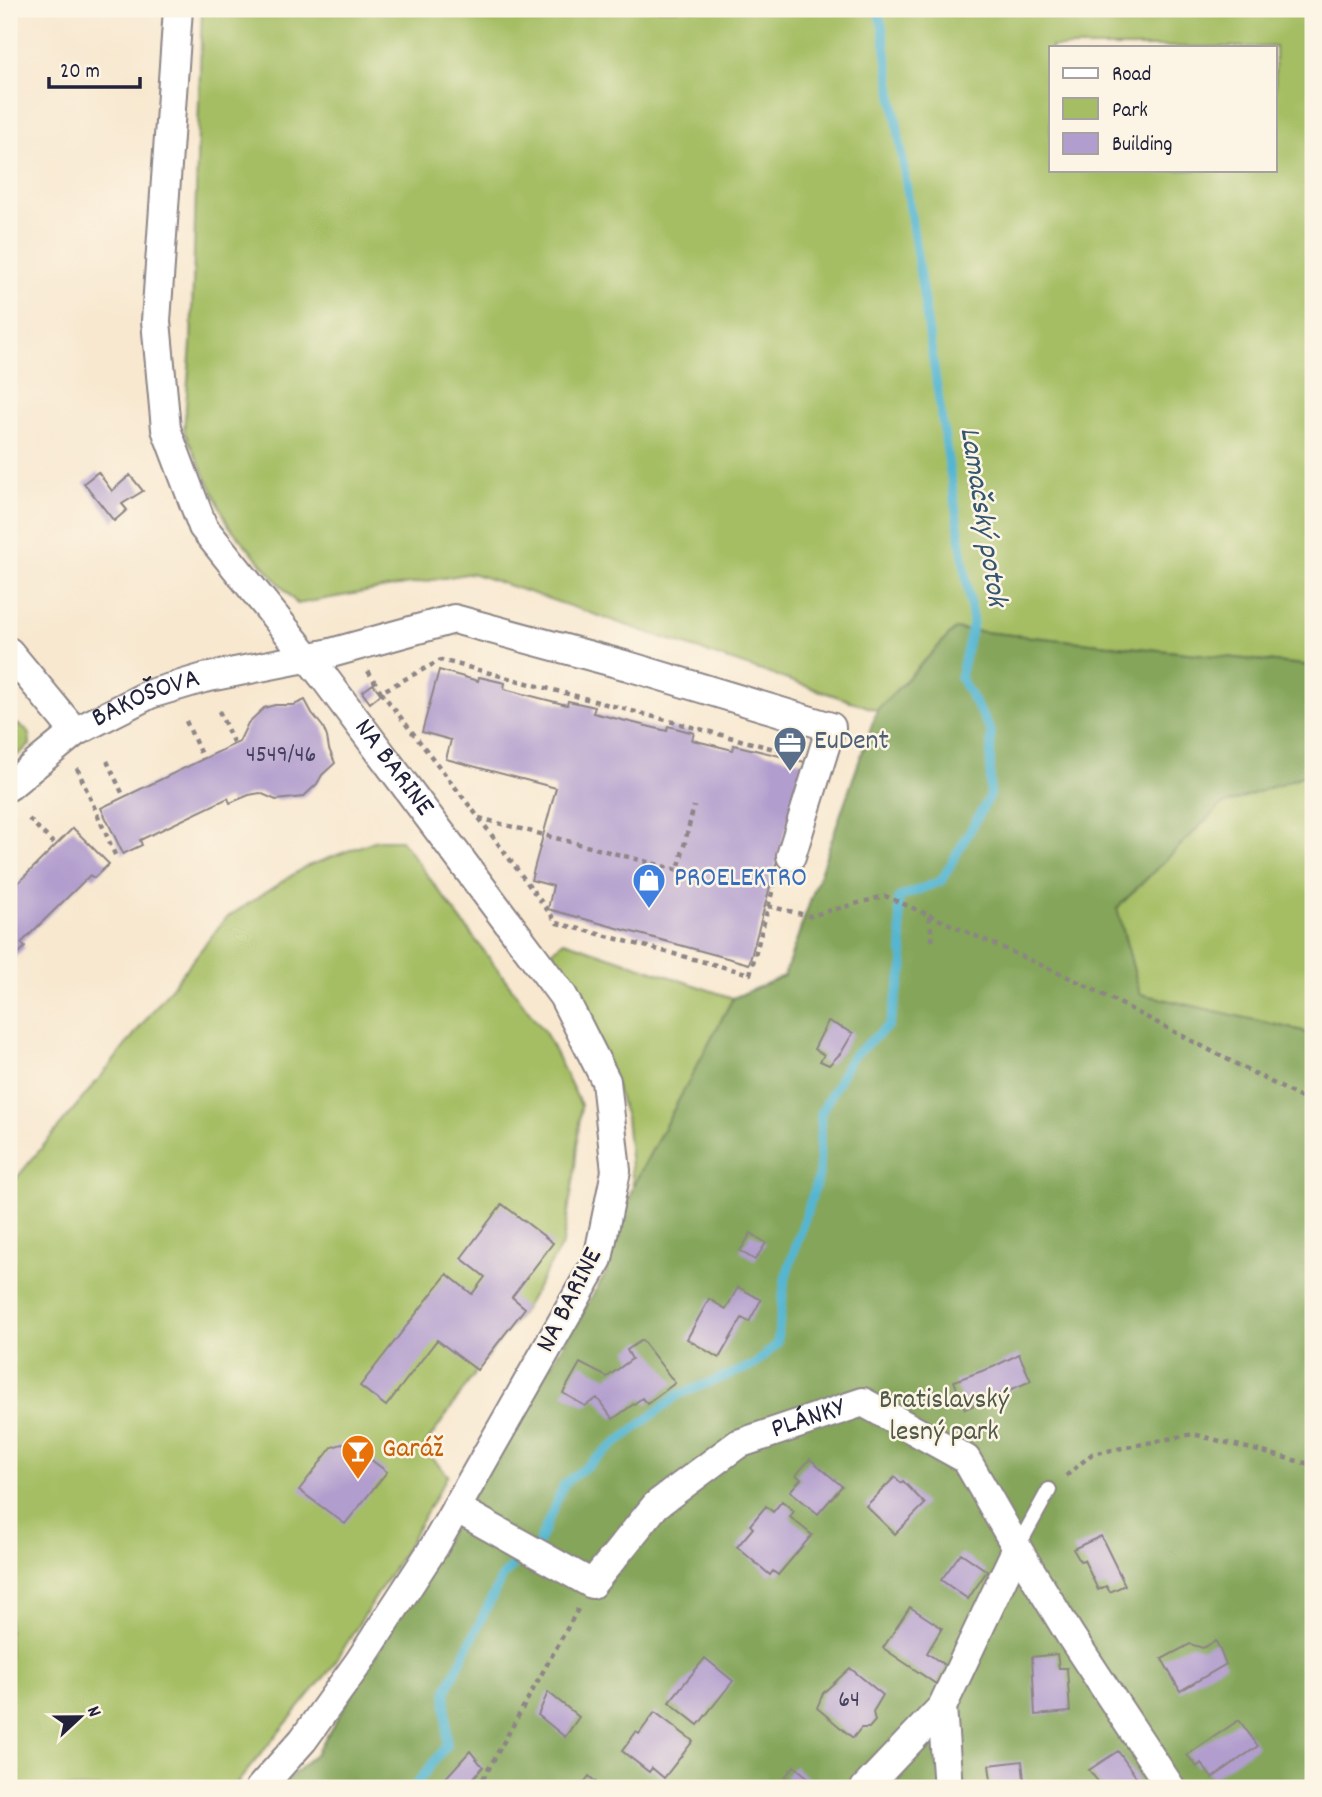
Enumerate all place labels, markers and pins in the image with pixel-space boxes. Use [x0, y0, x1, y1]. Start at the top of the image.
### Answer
place label: EuDent [814, 723, 889, 763]
office icon: EuDent [771, 724, 809, 773]
place label: PROELEKTRO [674, 860, 807, 900]
shop icon: PROELEKTRO [630, 861, 668, 910]
place label: Garáž [382, 1431, 444, 1471]
bar icon: Garáž [339, 1432, 377, 1481]

